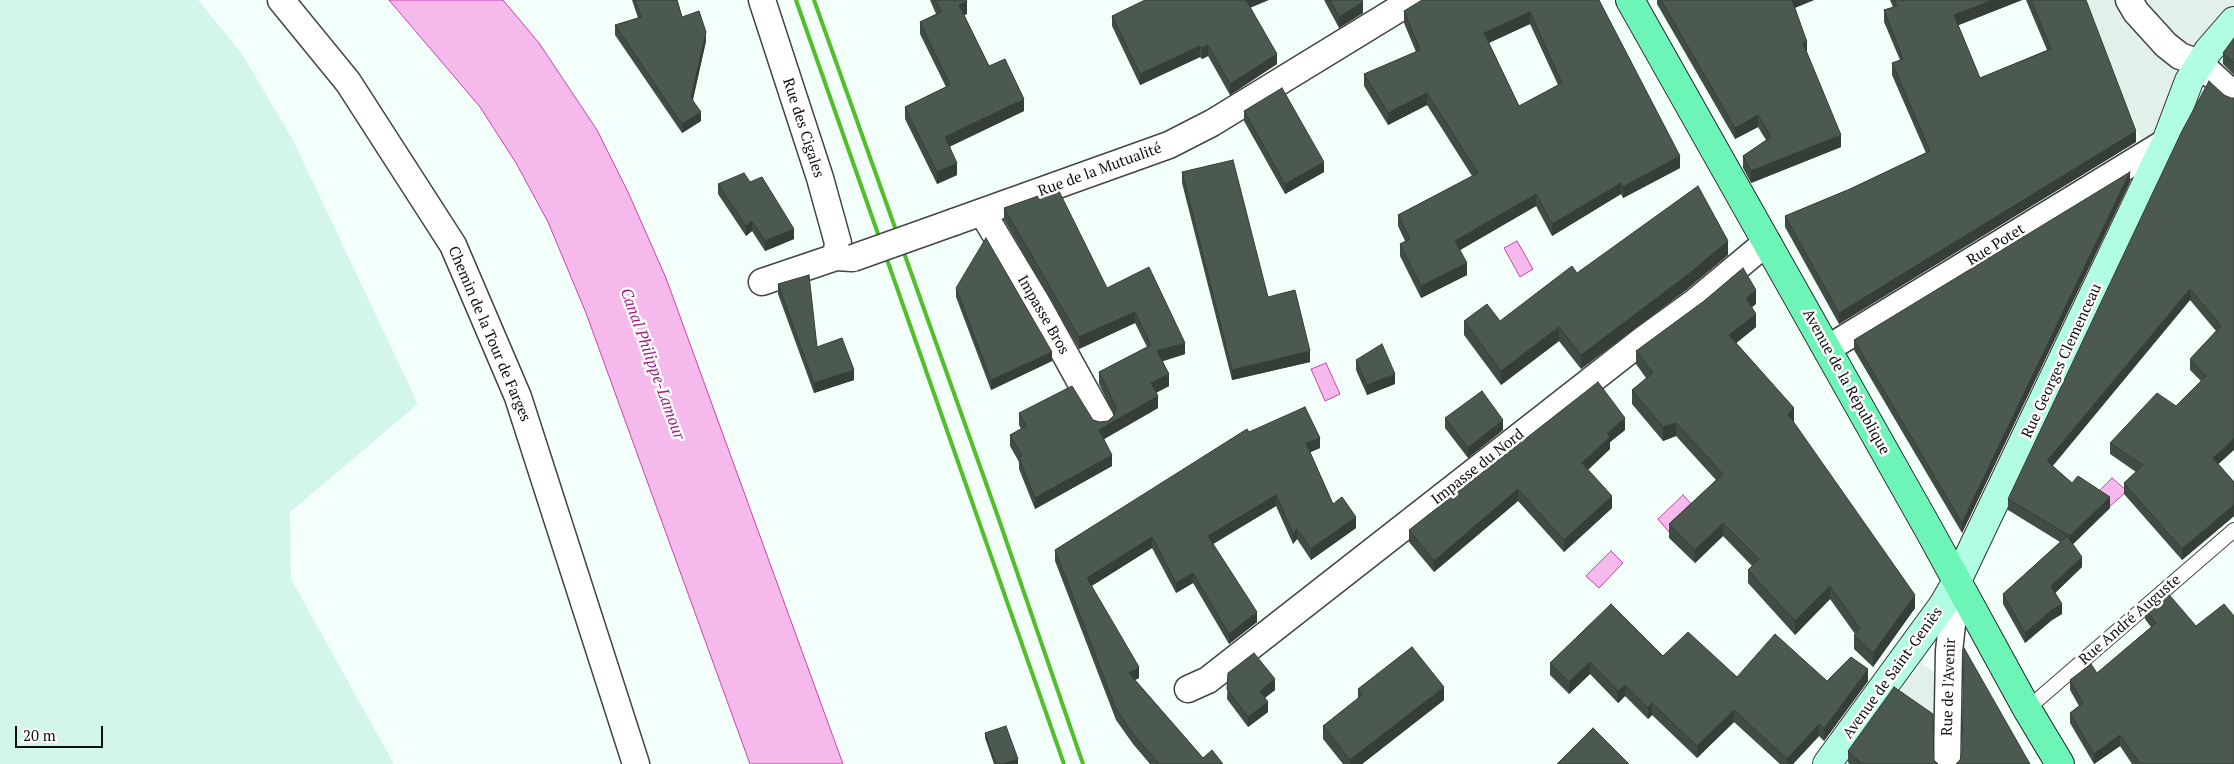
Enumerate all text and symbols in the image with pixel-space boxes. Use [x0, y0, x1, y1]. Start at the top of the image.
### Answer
street label: Rue des Cigales [778, 76, 828, 180]
street label: Rue de la Mutualité [1036, 139, 1164, 201]
street label: Rue Potet [1964, 220, 2028, 270]
street label: Chemin de la Tour de Farges [444, 244, 534, 424]
street label: Impasse Bros [1013, 272, 1073, 358]
street label: Rue Georges Clemenceau [2018, 281, 2106, 441]
water label: Canal Philippe-Lamour [616, 286, 688, 442]
street label: Avenue de la République [1798, 306, 1894, 458]
street label: Impasse du Nord [1428, 425, 1528, 509]
street label: Rue André Auguste [2076, 571, 2184, 669]
street label: Avenue de Saint-Geniès [1839, 604, 1947, 742]
street label: Rue de l'Avenir [1938, 638, 1960, 736]
scale bar [18, 716, 105, 748]
text: 20 m [23, 725, 56, 745]

